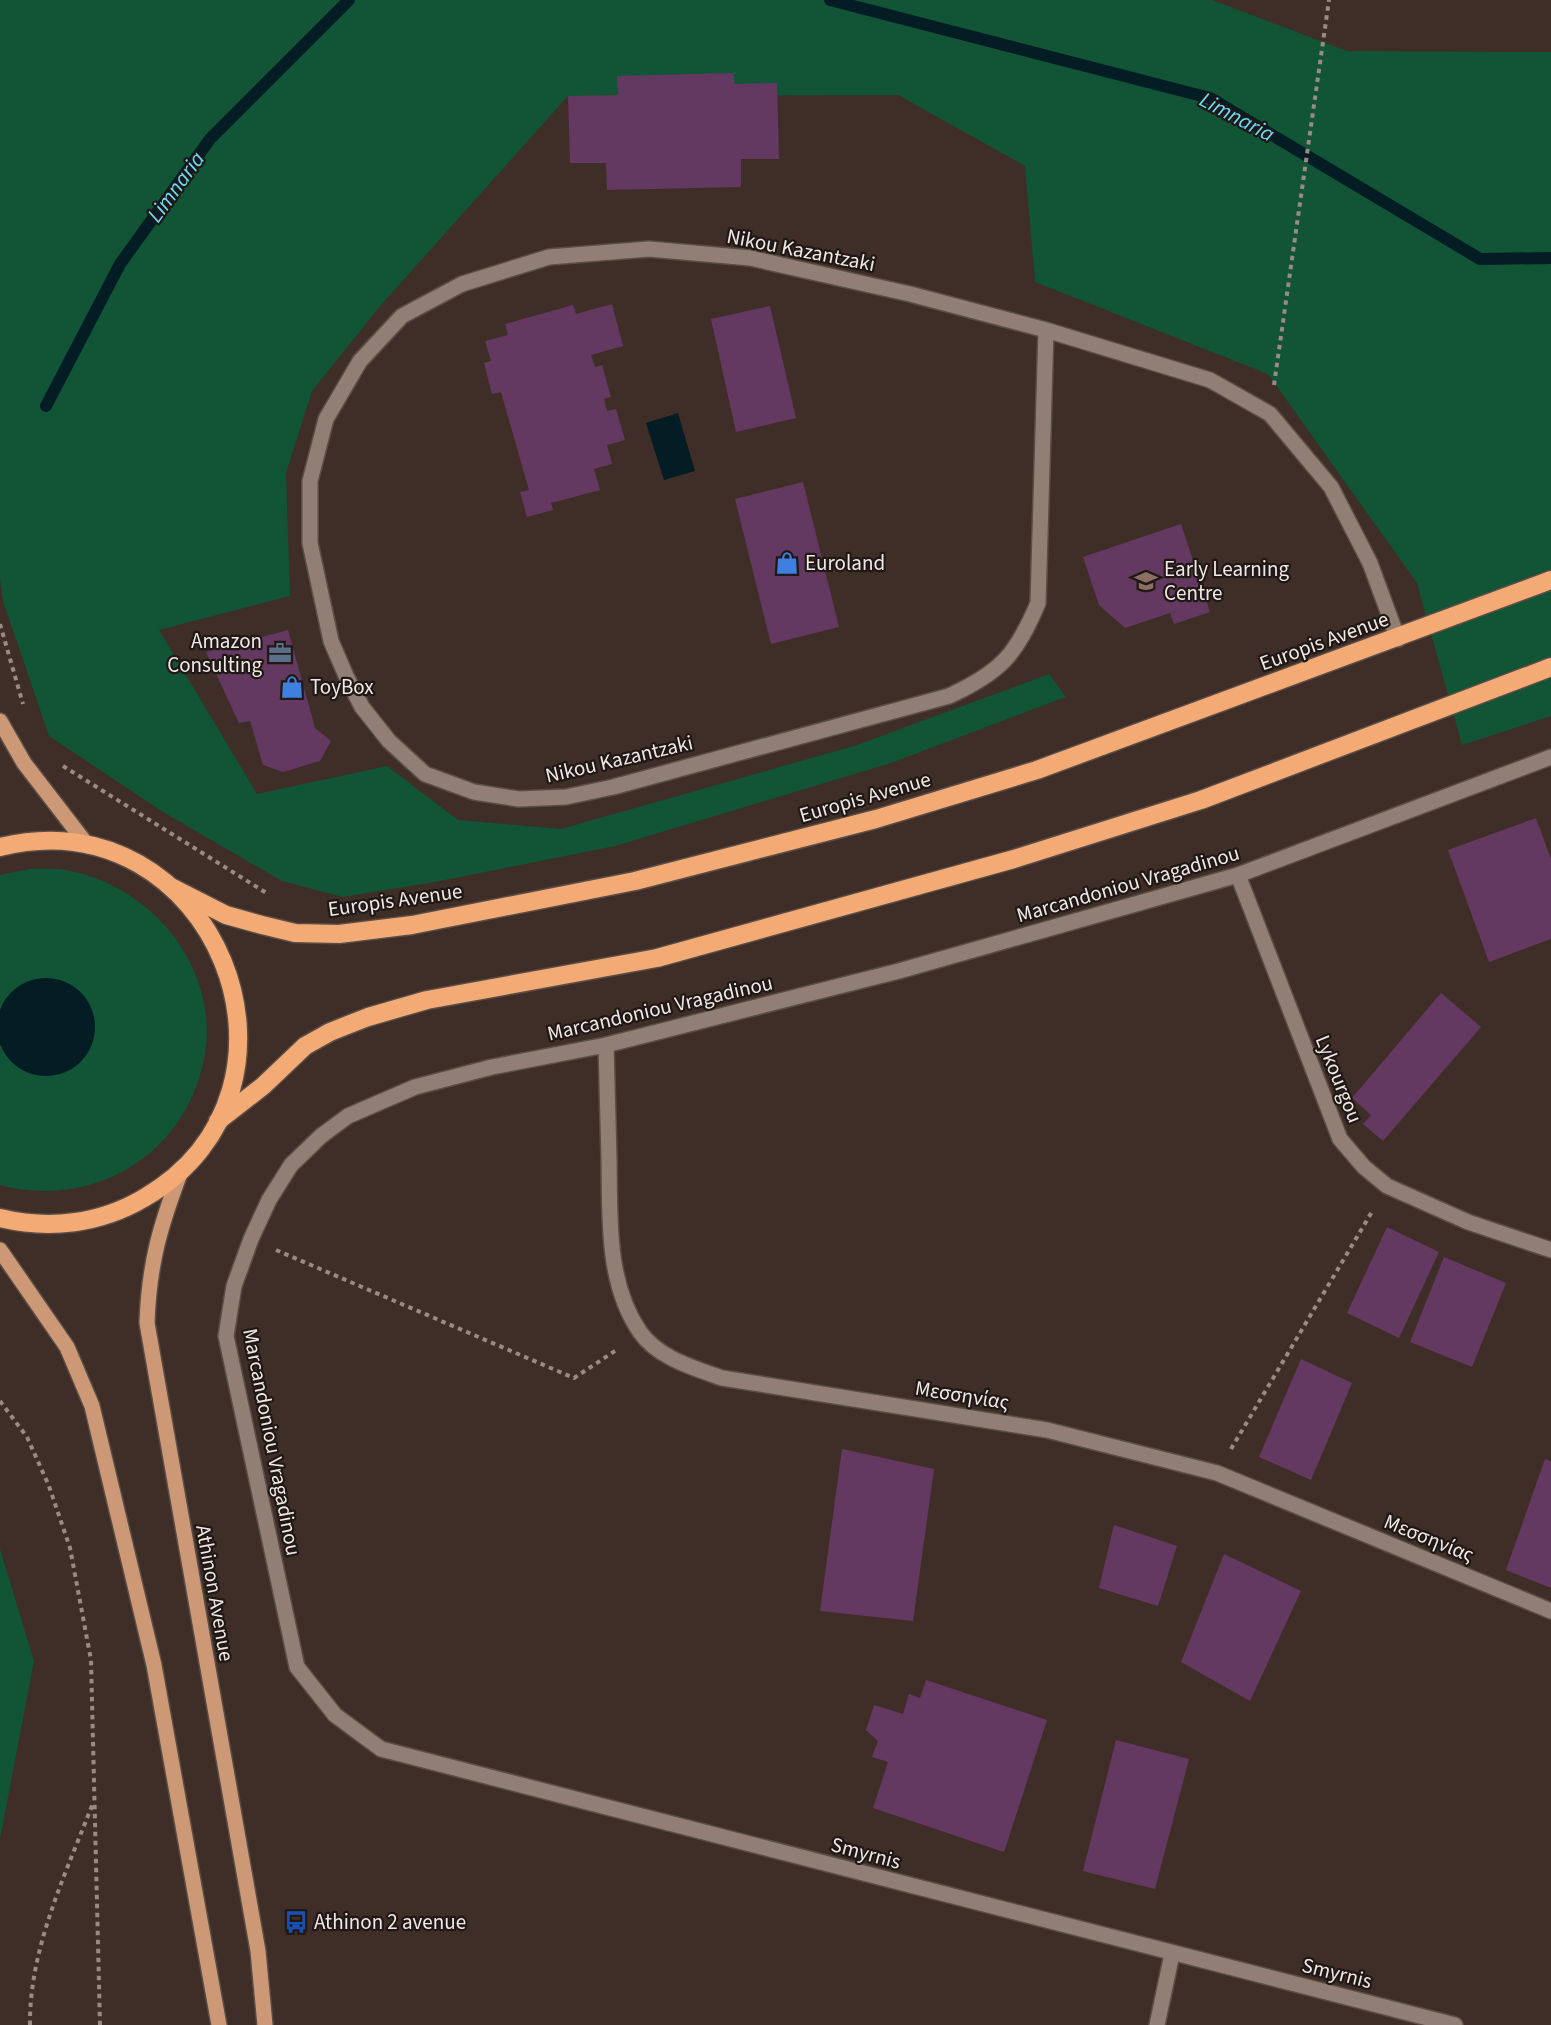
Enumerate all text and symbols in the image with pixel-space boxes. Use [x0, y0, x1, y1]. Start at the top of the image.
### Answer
water label: Limnaria [1194, 84, 1280, 150]
water label: Limnaria [139, 145, 213, 229]
street label: Nikou Kazantzaki [724, 221, 878, 279]
place label: Euroland [805, 548, 885, 578]
shop icon: Euroland [774, 550, 800, 576]
place label: Early Learning Centre [1164, 554, 1289, 608]
school or university icon: Early Learning Centre [1133, 568, 1159, 594]
street label: Europis Avenue [1255, 604, 1393, 678]
place label: Amazon Consulting [167, 626, 262, 680]
office icon: Amazon Consulting [267, 640, 293, 666]
place label: ToyBox [310, 672, 374, 702]
shop icon: ToyBox [279, 674, 305, 700]
street label: Nikou Kazantzaki [542, 727, 696, 791]
street label: Europis Avenue [796, 764, 934, 830]
street label: Marcandoniou Vragadinou [1013, 838, 1243, 930]
street label: Europis Avenue [326, 876, 464, 924]
street label: Marcandoniou Vragadinou [544, 967, 776, 1049]
street label: Lykourgou [1308, 1031, 1370, 1127]
street label: Marcandoniou Vragadinou [235, 1326, 309, 1558]
street label: Μεσσηνίας [913, 1373, 1011, 1417]
street label: Μεσσηνίας [1380, 1506, 1478, 1570]
street label: Athinon Avenue [188, 1522, 242, 1664]
street label: Smyrnis [828, 1829, 904, 1877]
place label: Athinon 2 avenue [314, 1907, 466, 1937]
bus stop icon: Athinon 2 avenue [283, 1909, 309, 1935]
street label: Smyrnis [1299, 1950, 1375, 1996]

